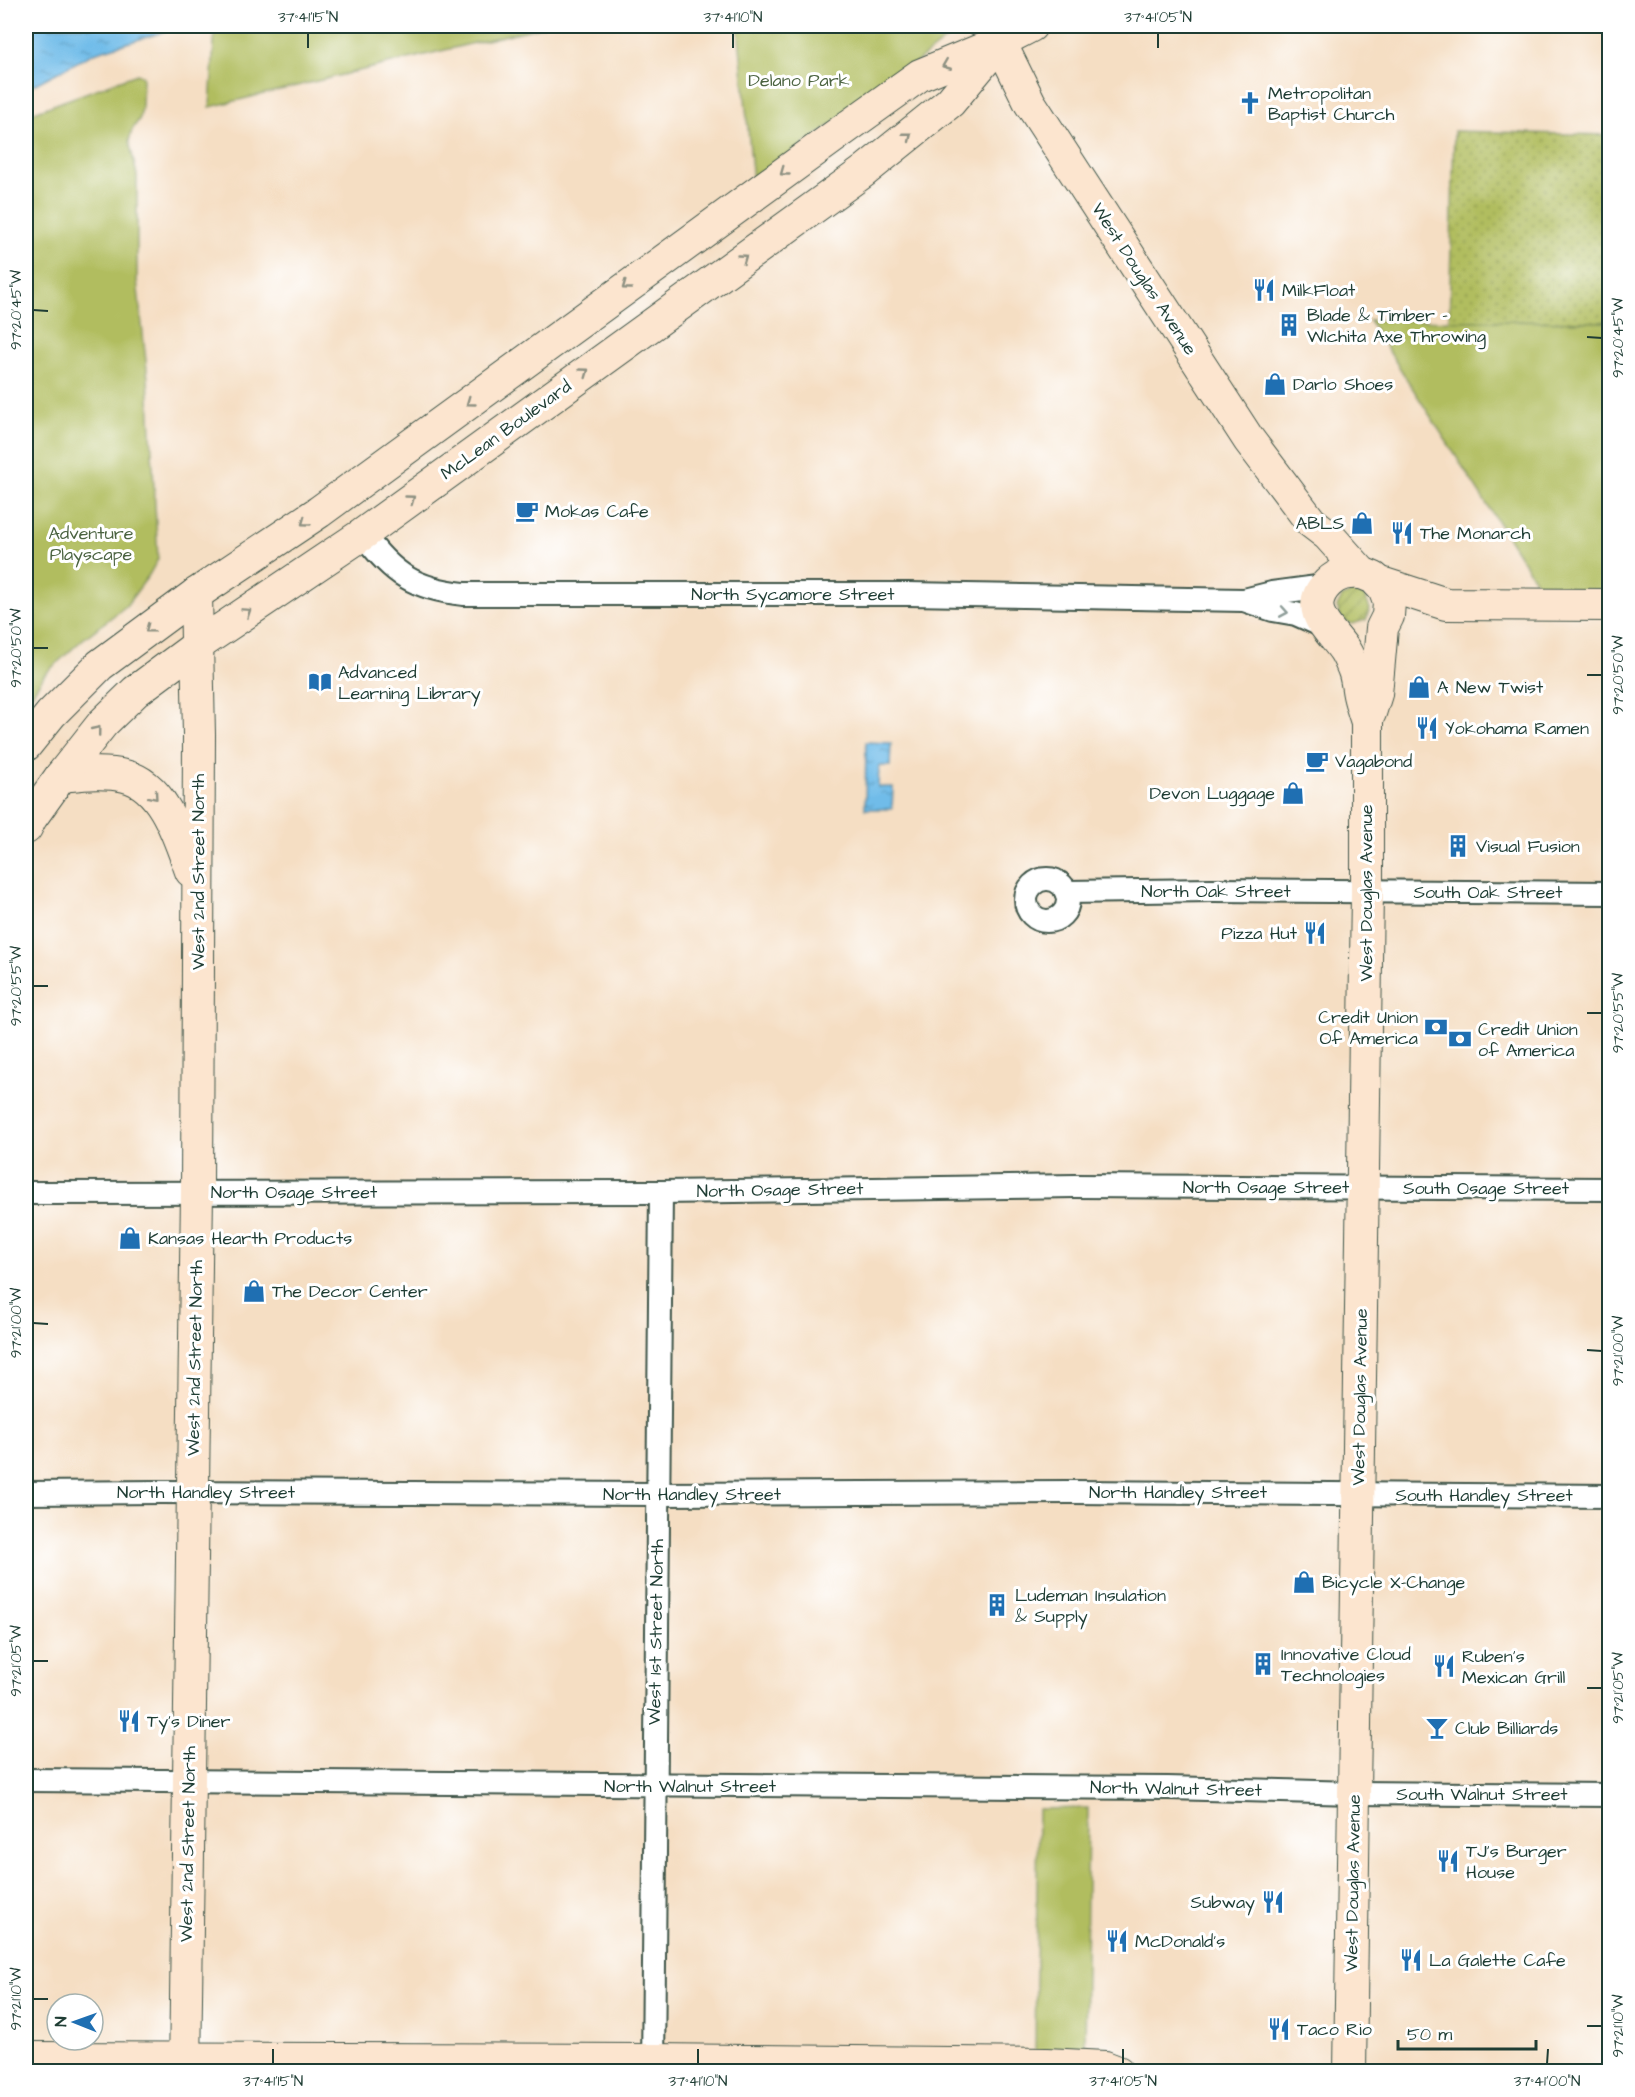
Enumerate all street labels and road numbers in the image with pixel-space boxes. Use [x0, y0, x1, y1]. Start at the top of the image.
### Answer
street label: West Douglas Avenue [1084, 198, 1203, 361]
street label: McLean Boulevard [435, 374, 577, 486]
street label: North Sycamore Street [691, 582, 895, 608]
street label: West 2nd Street North [186, 774, 211, 970]
street label: West Douglas Avenue [1354, 804, 1380, 982]
street label: North Oak Street [1141, 879, 1292, 904]
street label: South Oak Street [1413, 880, 1563, 905]
street label: North Osage Street [1183, 1175, 1350, 1201]
street label: North Osage Street [696, 1176, 864, 1205]
street label: South Osage Street [1403, 1176, 1570, 1202]
street label: North Osage Street [211, 1180, 378, 1206]
street label: West 2nd Street North [181, 1260, 209, 1456]
street label: West Douglas Avenue [1346, 1308, 1375, 1486]
street label: North Handley Street [117, 1480, 296, 1506]
street label: North Handley Street [1089, 1480, 1268, 1506]
street label: North Handley Street [603, 1482, 782, 1508]
street label: South Handley Street [1395, 1483, 1574, 1509]
street label: West 1st Street North [642, 1539, 670, 1725]
street label: West 2nd Street North [174, 1746, 202, 1942]
street label: North Walnut Street [604, 1774, 777, 1799]
street label: North Walnut Street [1090, 1775, 1263, 1803]
street label: South Walnut Street [1396, 1782, 1568, 1807]
street label: West Douglas Avenue [1339, 1794, 1368, 1972]

